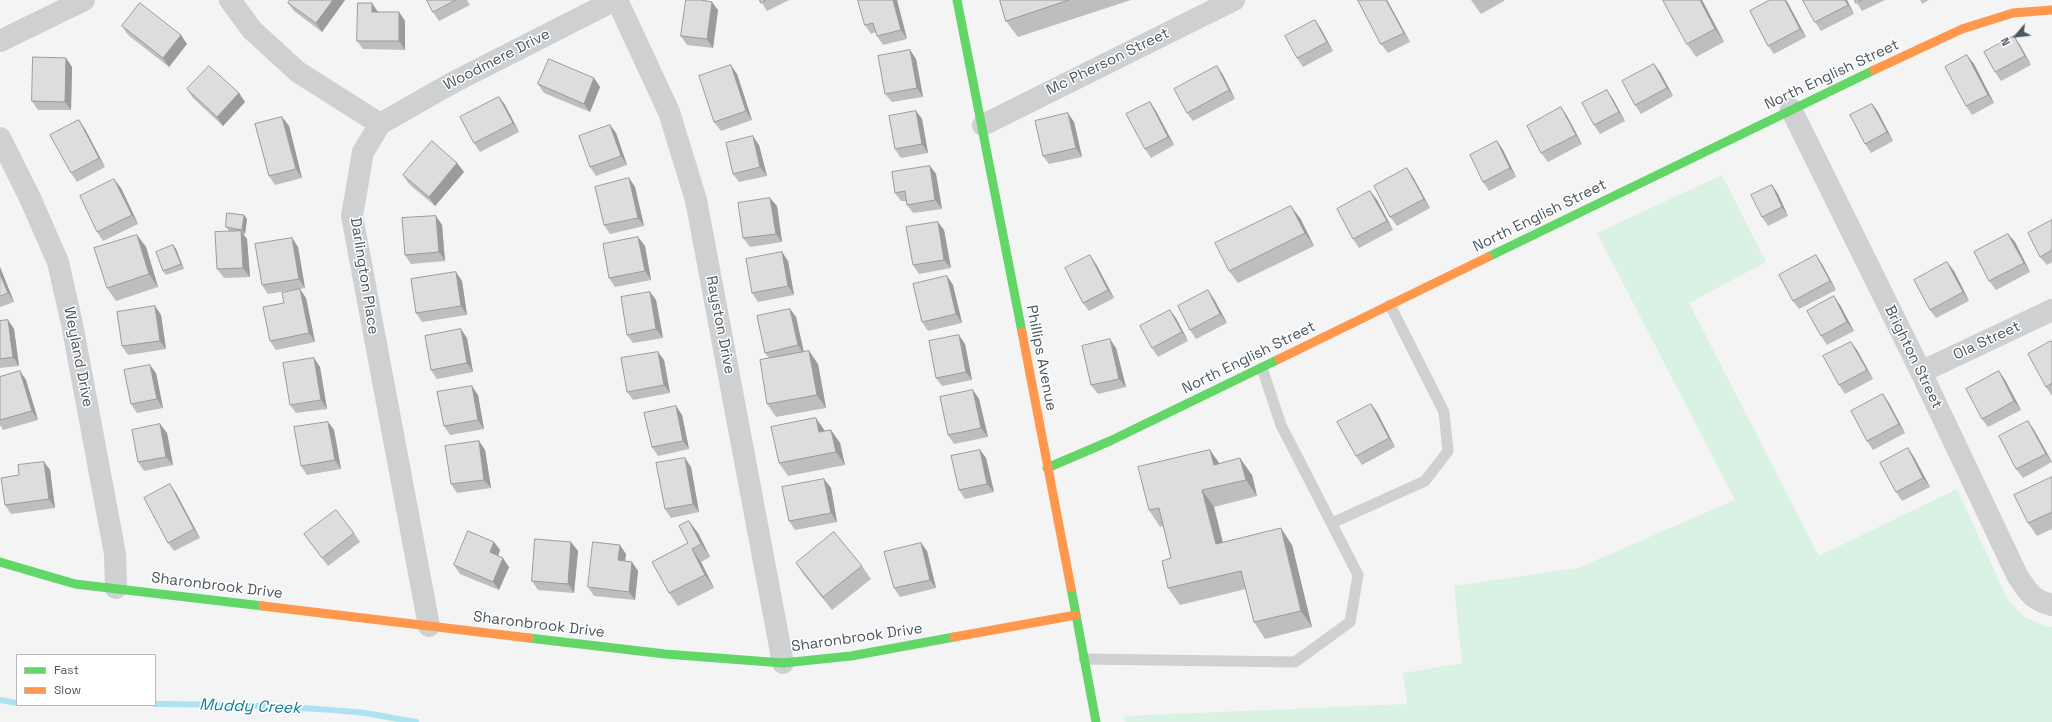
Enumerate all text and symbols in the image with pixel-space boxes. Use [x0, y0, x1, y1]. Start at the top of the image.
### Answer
north arrow [1996, 16, 2036, 56]
street label: Mc Pherson Street [1044, 24, 1172, 100]
street label: Woodmere Drive [441, 25, 553, 95]
text: N [1997, 35, 2013, 48]
street label: North English Street [1762, 36, 1902, 114]
street label: North English Street [1470, 176, 1610, 256]
street label: Darlington Place [346, 216, 382, 336]
street label: Rayston Drive [702, 274, 738, 376]
street label: Brighton Street [1880, 302, 1946, 412]
street label: Phillips Avenue [1022, 304, 1060, 412]
street label: Weyland Drive [59, 305, 97, 409]
street label: North English Street [1179, 318, 1319, 398]
street label: Ola Street [1951, 318, 2023, 364]
street label: Sharonbrook Drive [150, 569, 284, 603]
street label: Sharonbrook Drive [472, 608, 606, 642]
street label: Sharonbrook Drive [790, 620, 924, 656]
legend [16, 654, 156, 706]
text: Fast [54, 662, 79, 678]
text: Slow [54, 682, 81, 698]
water label: Muddy Creek [199, 696, 301, 718]

